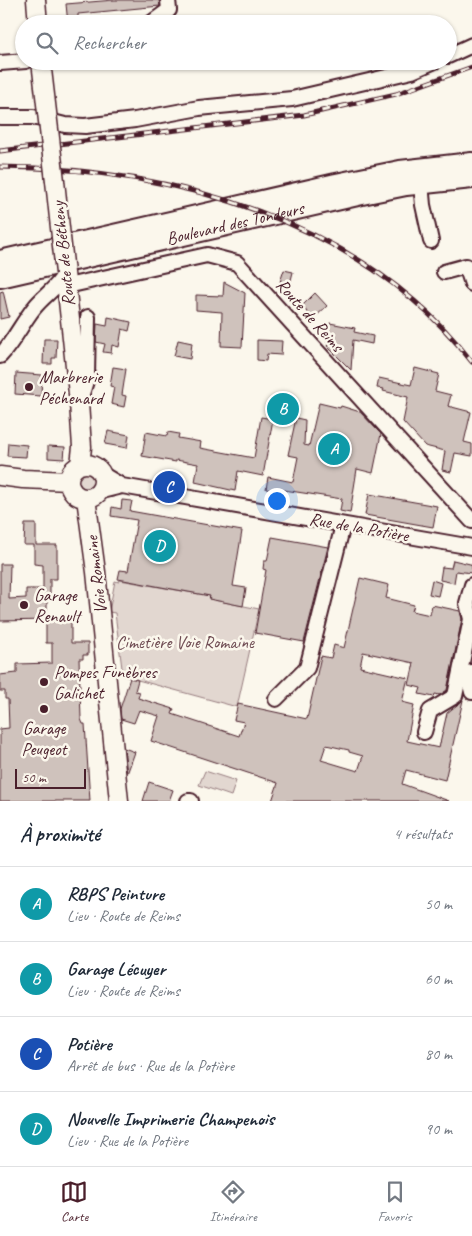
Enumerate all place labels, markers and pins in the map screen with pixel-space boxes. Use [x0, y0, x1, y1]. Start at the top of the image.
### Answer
place label: Marbrerie Péchenard [39, 366, 105, 409]
marker: Marbrerie Péchenard [23, 381, 35, 393]
pin: B [267, 390, 299, 428]
pin: A [318, 430, 350, 468]
pin: C [153, 468, 185, 506]
pin: D [144, 527, 176, 565]
place label: Garage Renault [34, 584, 83, 627]
marker: Garage Renault [18, 599, 30, 611]
place label: Pompes Funèbres Galichet [54, 661, 158, 704]
marker: Pompes Funèbres Galichet [38, 676, 50, 688]
marker: Garage Peugeot [38, 703, 50, 715]
place label: Garage Peugeot [21, 717, 69, 760]

